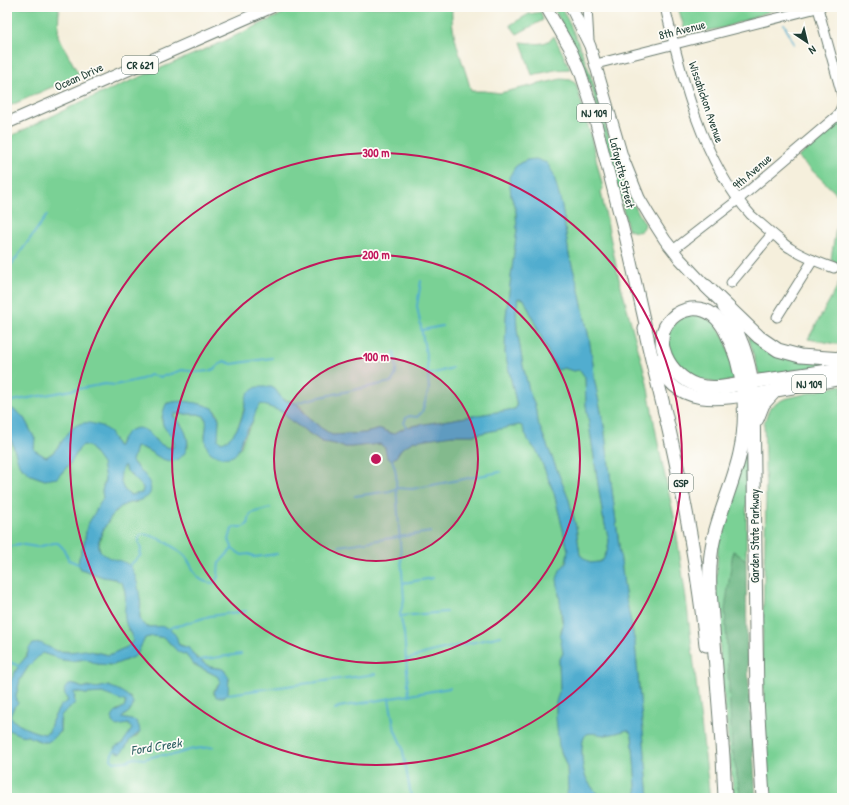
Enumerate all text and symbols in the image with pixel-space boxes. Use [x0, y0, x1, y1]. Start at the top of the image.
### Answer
street label: 8th Avenue [657, 15, 707, 44]
north arrow [787, 22, 827, 62]
text: N [806, 43, 819, 58]
road number: CR 621 [122, 56, 158, 74]
street label: Ocean Drive [52, 58, 106, 95]
street label: Wissahickon Avenue [685, 59, 728, 145]
road number: NJ 109 [577, 104, 611, 122]
street label: Lafayette Street [606, 136, 640, 211]
text: 300 m [362, 144, 390, 161]
street label: 9th Avenue [728, 150, 775, 193]
text: 200 m [362, 246, 390, 263]
text: 100 m [363, 348, 389, 365]
road number: NJ 109 [792, 375, 826, 393]
centre of rings [369, 452, 383, 466]
road number: GSP [669, 474, 693, 492]
street label: Garden State Parkway [746, 489, 763, 583]
water label: Ford Creek [129, 733, 184, 759]

